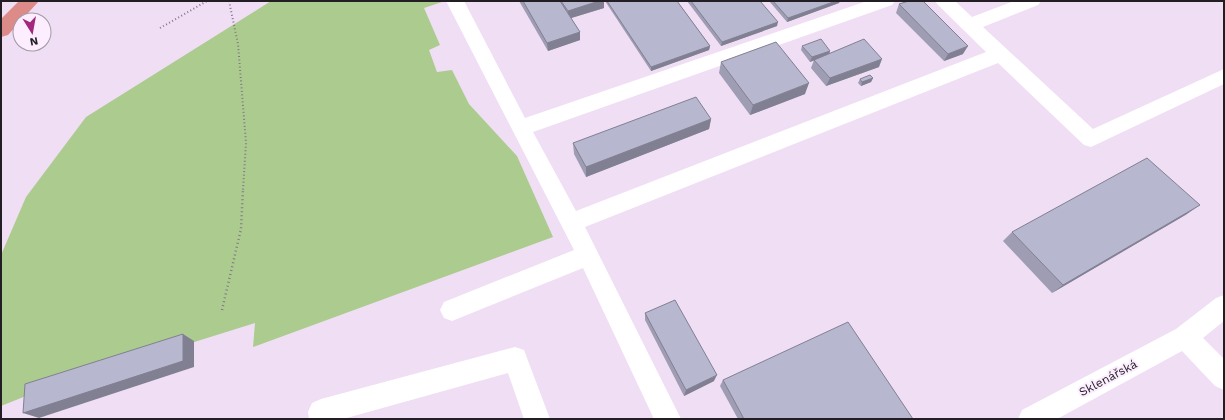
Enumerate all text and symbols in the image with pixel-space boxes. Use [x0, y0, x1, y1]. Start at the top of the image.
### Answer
north arrow [12, 12, 52, 52]
text: N [29, 34, 39, 48]
street label: Sklenářská [1077, 357, 1140, 399]

